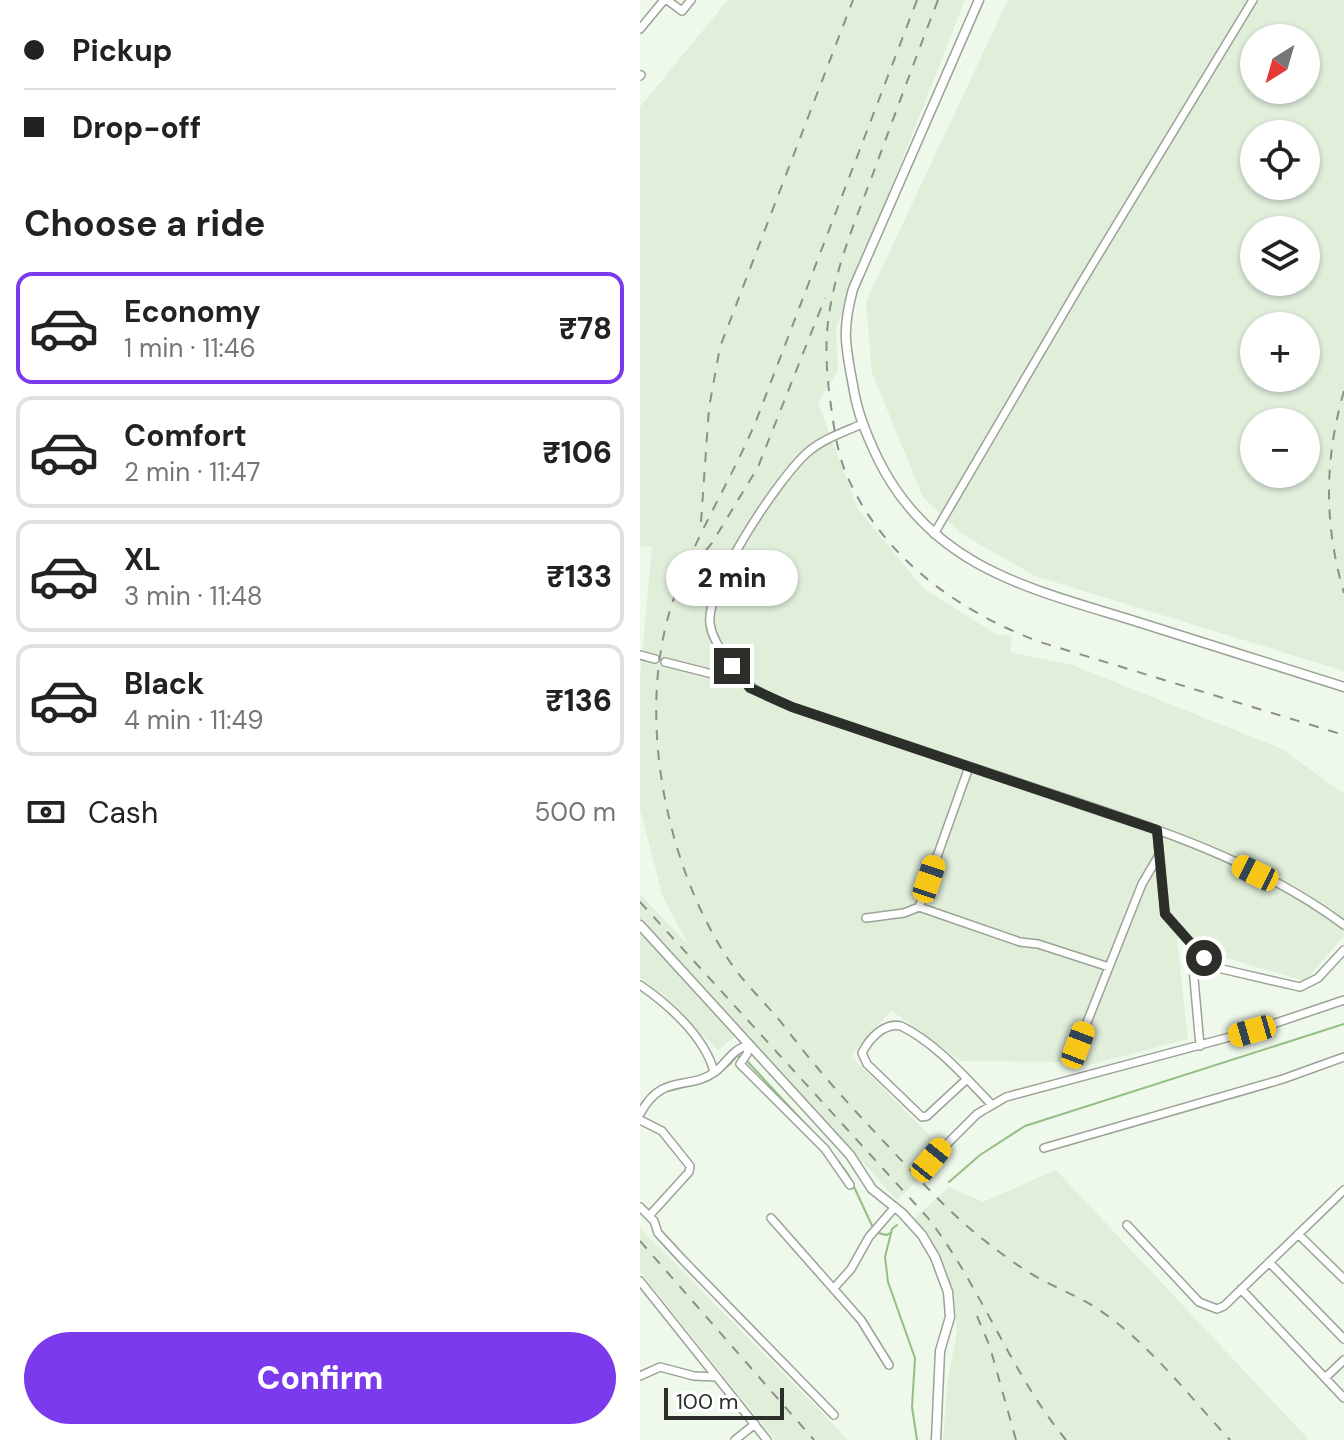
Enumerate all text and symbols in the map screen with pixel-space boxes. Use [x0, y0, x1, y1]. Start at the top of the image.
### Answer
north arrow [1240, 24, 1320, 104]
map controls [1240, 24, 1320, 488]
text: Pickup [72, 31, 172, 70]
text: Drop-off [72, 108, 201, 147]
button: locate [1240, 120, 1320, 200]
text: Choose a ride [24, 200, 265, 247]
button: layers [1240, 216, 1320, 296]
icon: car [28, 292, 100, 364]
text: Economy [124, 292, 261, 331]
text: ₹78 [559, 309, 612, 348]
button: + [1240, 312, 1320, 392]
text: 1 min · 11:46 [124, 331, 256, 365]
button: − [1240, 408, 1320, 488]
icon: car [28, 416, 100, 488]
text: Comfort [124, 416, 247, 455]
text: ₹106 [542, 433, 612, 472]
text: 2 min · 11:47 [124, 455, 260, 489]
icon: car [28, 540, 100, 612]
text: XL [124, 540, 161, 579]
callout: 2 min [666, 550, 798, 606]
text: ₹133 [546, 557, 612, 596]
text: 2 min [697, 561, 767, 595]
text: 3 min · 11:48 [124, 579, 263, 613]
route end [714, 648, 750, 684]
icon: car [28, 664, 100, 736]
text: Black [124, 664, 204, 703]
text: ₹136 [545, 681, 612, 720]
text: 4 min · 11:49 [124, 703, 264, 737]
icon: cash [24, 790, 68, 834]
text: Cash [88, 793, 158, 832]
text: 500 m [534, 795, 616, 829]
car [910, 852, 948, 906]
car [1228, 852, 1282, 894]
route start [1186, 940, 1222, 976]
car [1226, 1013, 1278, 1049]
car [1058, 1018, 1098, 1072]
car [907, 1134, 955, 1186]
button: Confirm [24, 1332, 616, 1424]
scale bar [664, 1384, 784, 1420]
text: 100 m [676, 1387, 738, 1416]

